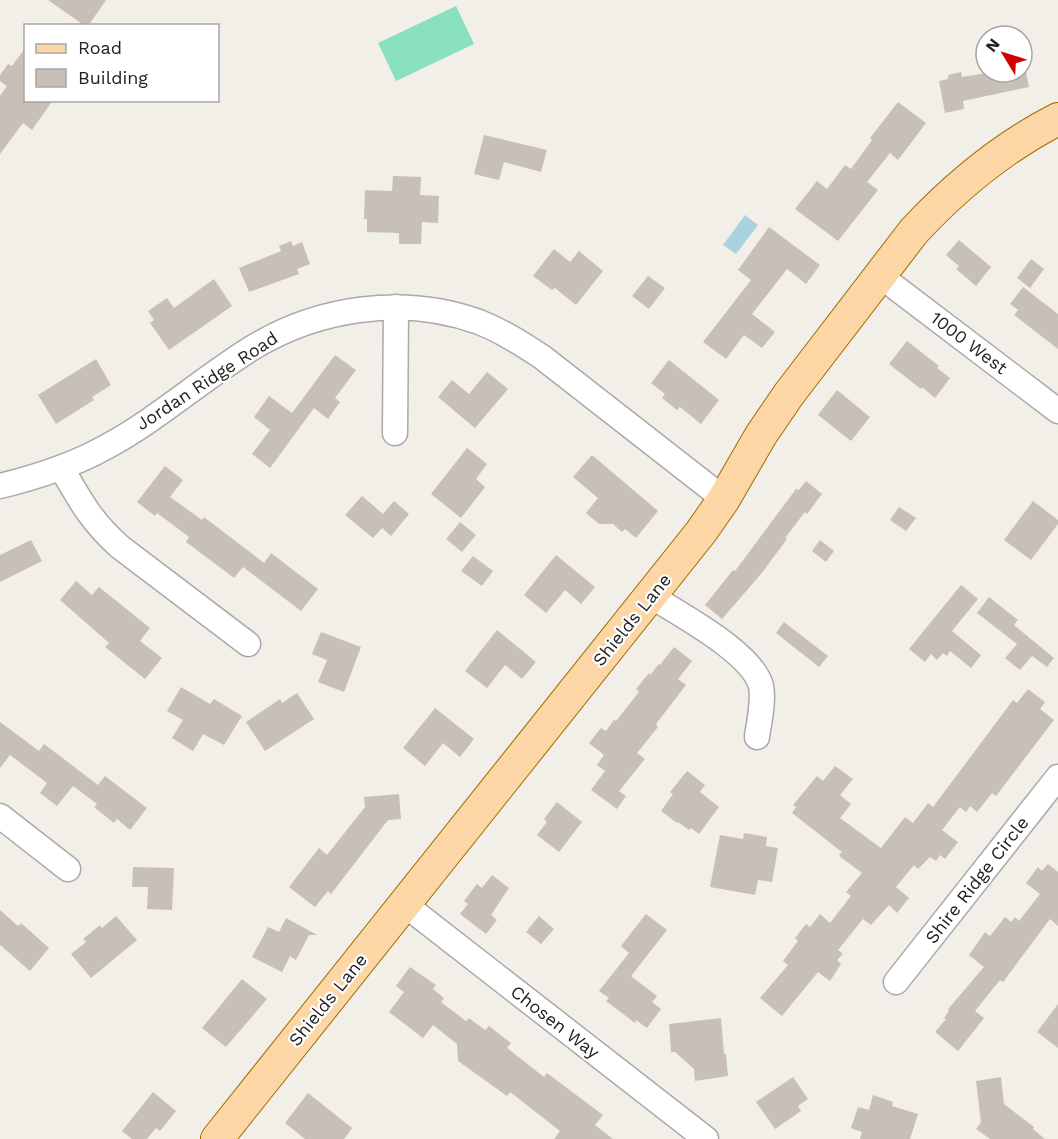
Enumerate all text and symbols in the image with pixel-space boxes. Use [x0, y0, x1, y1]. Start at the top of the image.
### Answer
legend [24, 24, 219, 102]
north arrow [974, 24, 1034, 84]
text: N [981, 35, 1004, 56]
text: Road [78, 37, 122, 58]
text: Building [78, 67, 148, 88]
street label: 1000 West [927, 307, 1012, 378]
street label: Jordan Ridge Road [132, 327, 281, 434]
street label: Shields Lane [588, 569, 675, 670]
street label: Shire Ridge Circle [921, 812, 1033, 947]
street label: Shields Lane [284, 949, 371, 1050]
street label: Chosen Way [507, 981, 604, 1063]

